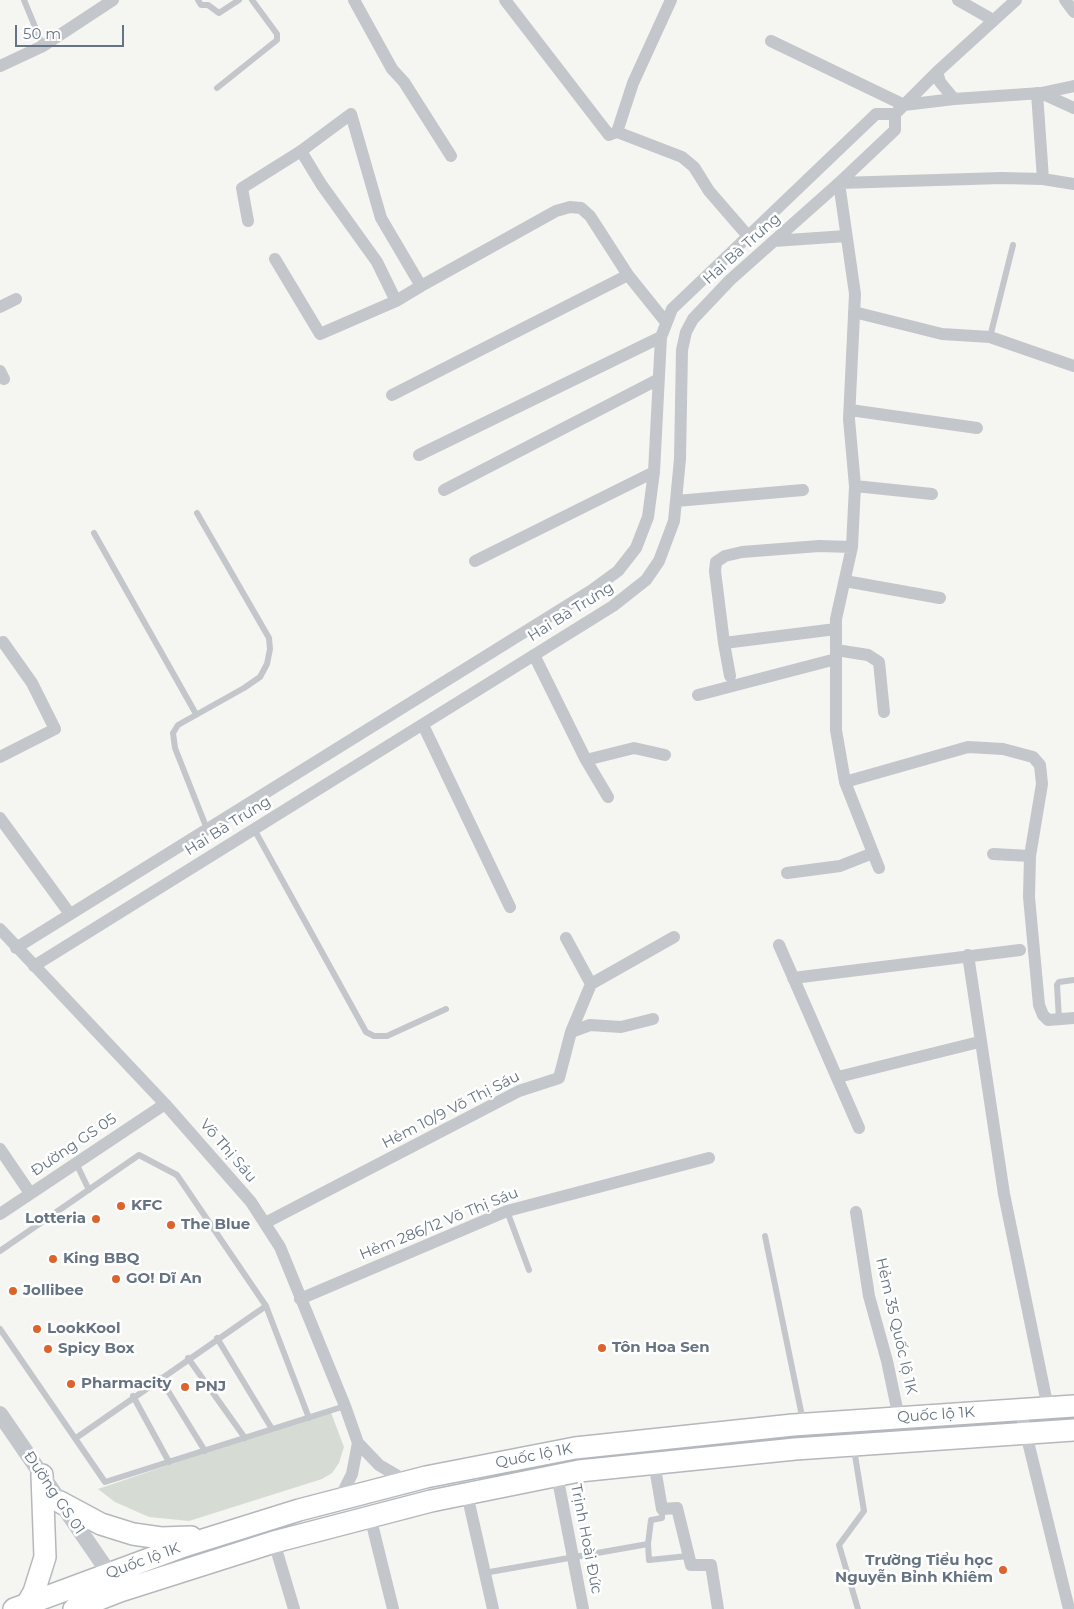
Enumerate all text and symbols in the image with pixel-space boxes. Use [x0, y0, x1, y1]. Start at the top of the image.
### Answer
scale bar [18, 15, 126, 47]
text: 50 m [23, 24, 61, 43]
street label: Hai Bà Trưng [700, 210, 784, 288]
street label: Hai Bà Trưng [525, 578, 617, 646]
street label: Hai Bà Trưng [182, 792, 274, 860]
street label: Hẻm 10/9 Võ Thị Sáu [379, 1067, 523, 1153]
street label: Đường GS 05 [28, 1110, 120, 1180]
street label: Võ Thị Sáu [196, 1116, 260, 1186]
street label: Hẻm 286/12 Võ Thị Sáu [357, 1184, 521, 1264]
place label: KFC [131, 1197, 162, 1215]
marker: KFC [115, 1200, 127, 1212]
place label: Lotteria [25, 1210, 86, 1228]
marker: Lotteria [90, 1213, 102, 1225]
place label: The Blue [181, 1216, 250, 1234]
marker: The Blue [165, 1219, 177, 1231]
place label: King BBQ [63, 1250, 139, 1268]
marker: King BBQ [47, 1253, 59, 1265]
street label: Hẻm 35 Quốc lộ 1K [872, 1256, 920, 1396]
place label: GO! Dĩ An [126, 1270, 202, 1288]
marker: GO! Dĩ An [110, 1273, 122, 1285]
place label: Jollibee [23, 1282, 84, 1300]
marker: Jollibee [7, 1285, 19, 1297]
place label: LookKool [47, 1320, 120, 1338]
marker: LookKool [31, 1323, 43, 1335]
place label: Tôn Hoa Sen [612, 1339, 710, 1357]
place label: Spicy Box [58, 1340, 135, 1358]
marker: Tôn Hoa Sen [596, 1342, 608, 1354]
marker: Spicy Box [42, 1343, 54, 1355]
place label: Pharmacity [81, 1375, 172, 1393]
marker: Pharmacity [65, 1378, 77, 1390]
place label: PNJ [195, 1378, 226, 1396]
marker: PNJ [179, 1381, 191, 1393]
street label: Quốc lộ 1K [897, 1403, 975, 1427]
street label: Quốc lộ 1K [494, 1440, 574, 1472]
street label: Đường GS 01 [20, 1448, 88, 1538]
street label: Trịnh Hoài Đức [567, 1482, 605, 1596]
street label: Quốc lộ 1K [103, 1539, 183, 1583]
place label: Trường Tiểu học Nguyễn Bỉnh Khiêm [835, 1552, 993, 1587]
marker: Trường Tiểu học Nguyễn Bỉnh Khiêm [997, 1564, 1009, 1576]

